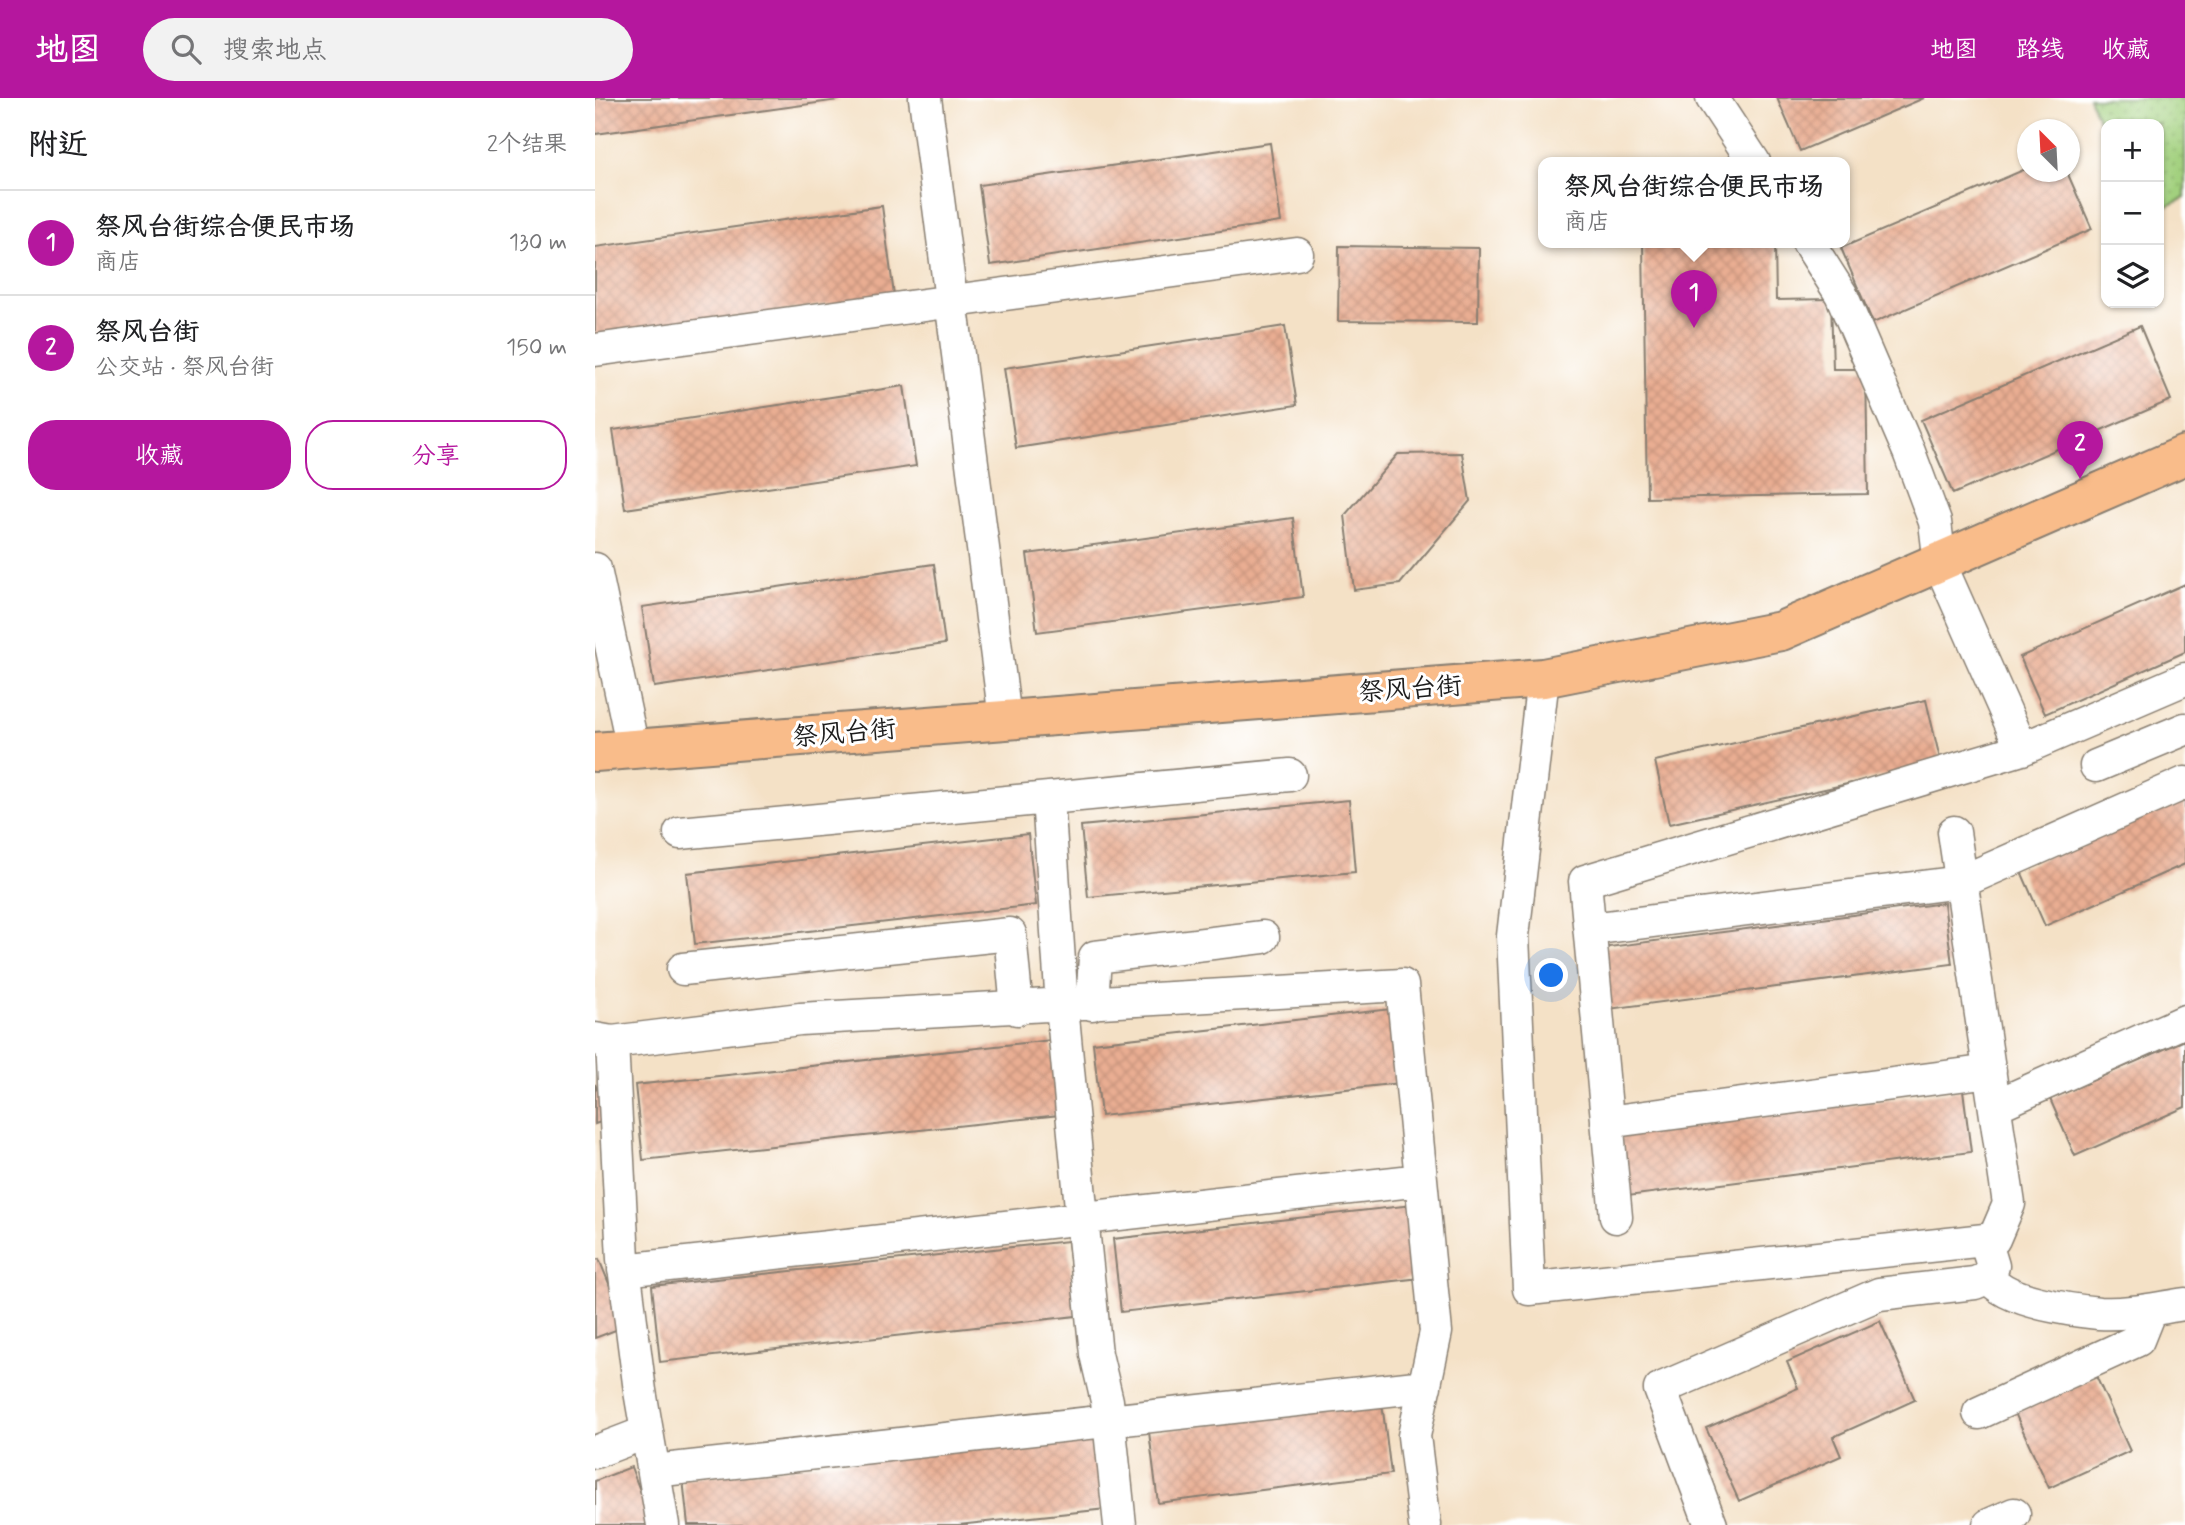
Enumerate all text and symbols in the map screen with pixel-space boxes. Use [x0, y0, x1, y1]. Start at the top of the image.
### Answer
search box [143, 18, 633, 81]
text: 地图 [35, 29, 101, 73]
icon: search [167, 30, 205, 68]
text: 搜索地点 [223, 34, 327, 68]
text: 地图 [1930, 35, 1978, 66]
text: 路线 [2016, 35, 2064, 66]
text: 收藏 [2102, 35, 2150, 66]
north arrow [2017, 119, 2080, 182]
map controls [2101, 119, 2164, 308]
button: + [2101, 119, 2164, 182]
text: 附近 [28, 126, 88, 165]
text: 2个结果 [487, 130, 567, 160]
popup [1538, 157, 1850, 248]
text: 祭风台街综合便民市场 [1564, 171, 1824, 205]
button: − [2101, 182, 2164, 245]
text: 商店 [1564, 208, 1610, 238]
text: 祭风台街综合便民市场 [95, 211, 355, 245]
text: 1 [46, 228, 56, 258]
text: 130 m [509, 228, 567, 258]
button: layers [2101, 245, 2164, 308]
text: 商店 [95, 248, 141, 278]
pin: 1 [1671, 270, 1717, 328]
text: 祭风台街 [95, 316, 199, 350]
text: 2 [45, 333, 57, 363]
text: 150 m [506, 333, 567, 363]
text: 公交站 · 祭风台街 [95, 353, 274, 383]
button: 收藏 [28, 420, 291, 490]
button: 分享 [305, 420, 567, 490]
pin: 2 [2057, 421, 2103, 479]
street label: 祭风台街 [1357, 669, 1463, 711]
street label: 祭风台街 [791, 713, 897, 755]
your location [1534, 958, 1568, 992]

